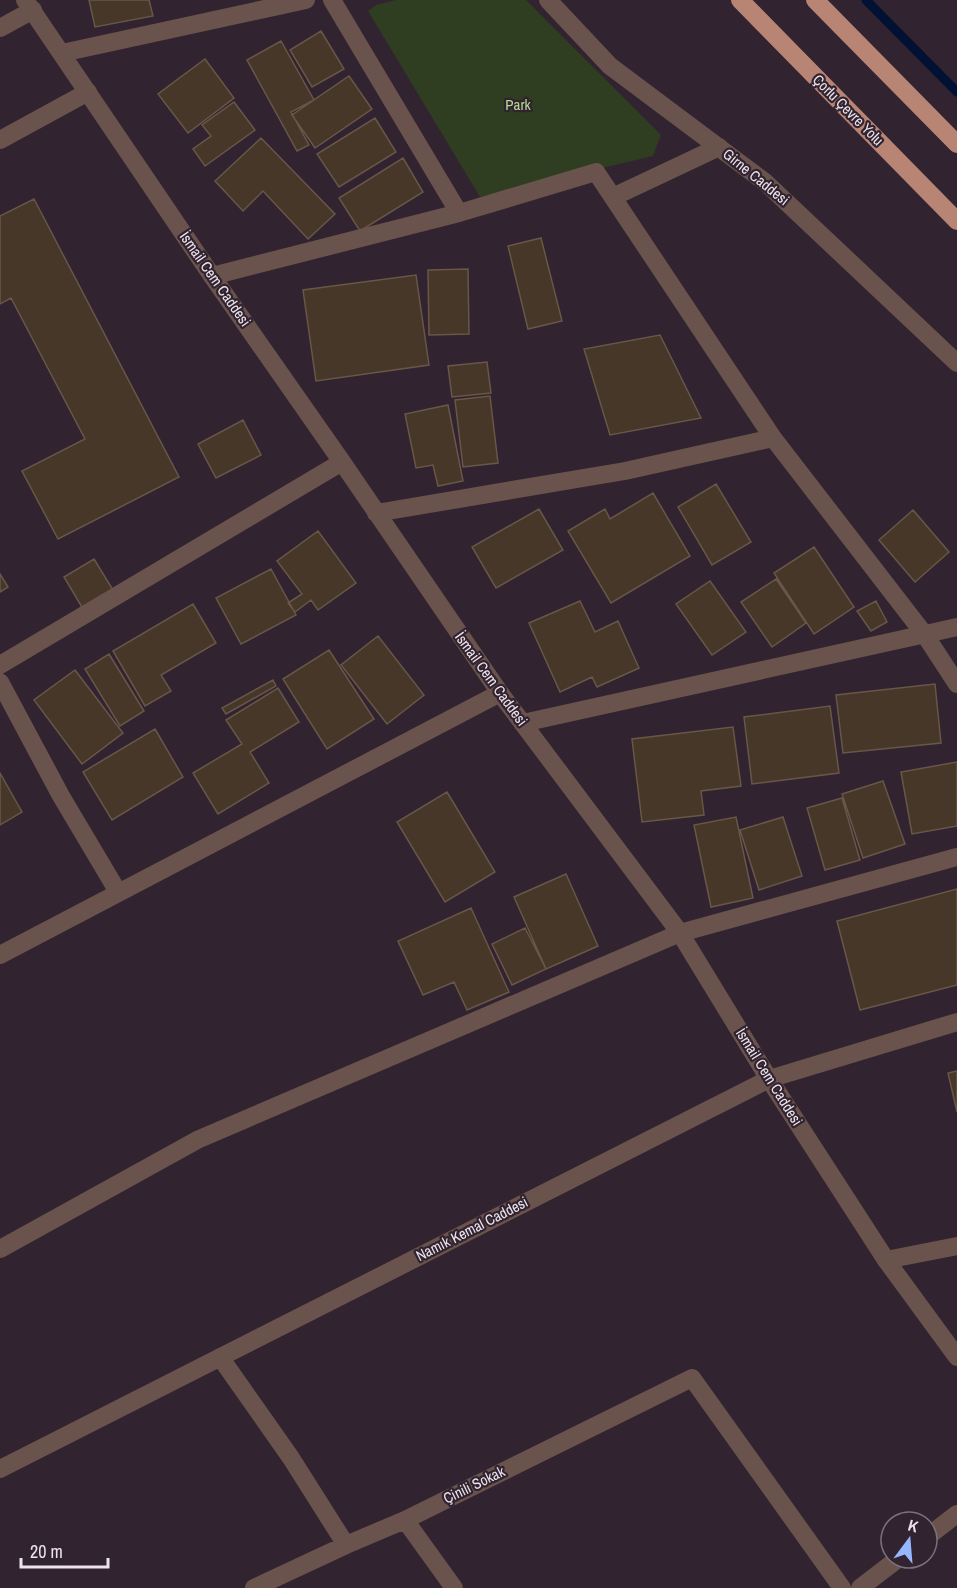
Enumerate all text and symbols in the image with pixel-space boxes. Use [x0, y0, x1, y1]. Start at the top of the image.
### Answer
street label: Çorlu Çevre Yolu [808, 70, 888, 150]
park label: Park [505, 94, 531, 115]
street label: Girne Caddesi [719, 143, 794, 210]
street label: İsmail Cem Caddesi [175, 227, 256, 330]
street label: İsmail Cem Caddesi [450, 627, 533, 730]
street label: İsmail Cem Caddesi [731, 1024, 808, 1130]
street label: Namık Kemal Caddesi [412, 1191, 531, 1266]
street label: Çinili Sokak [439, 1460, 509, 1509]
north arrow [879, 1510, 939, 1570]
text: K [906, 1514, 921, 1538]
scale bar [21, 1531, 108, 1569]
text: 20 m [30, 1539, 63, 1564]

